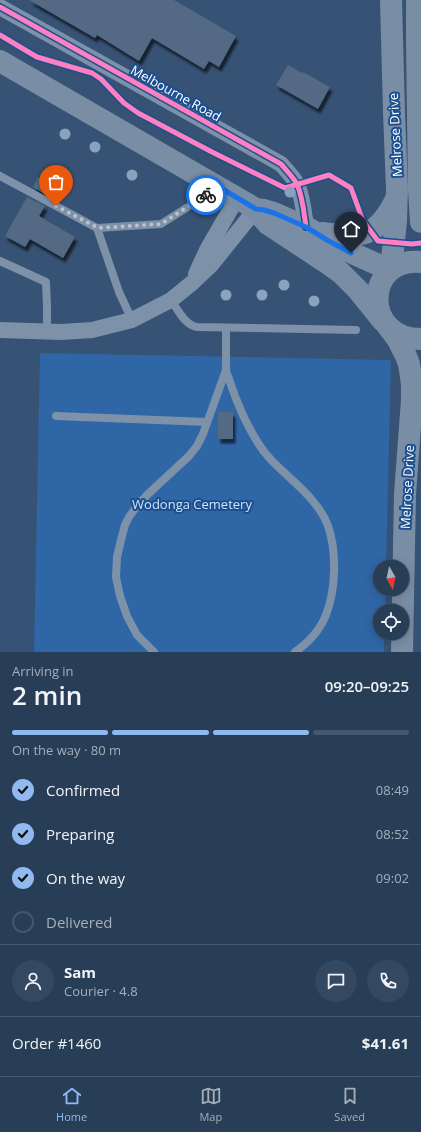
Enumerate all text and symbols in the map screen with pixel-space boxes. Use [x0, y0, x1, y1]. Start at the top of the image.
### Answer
street label: Melbourne Road [127, 61, 225, 125]
street label: Melrose Drive [384, 93, 406, 177]
pin [39, 165, 73, 206]
icon: bag [45, 171, 67, 193]
courier [186, 175, 226, 215]
icon: bike [195, 184, 217, 206]
pin [334, 212, 368, 253]
icon: home [340, 218, 362, 240]
street label: Melrose Drive [396, 445, 418, 529]
park label: Wodonga Cemetery [132, 495, 252, 513]
north arrow [373, 560, 409, 596]
map controls [373, 560, 409, 640]
button: locate [373, 604, 409, 640]
text: Arriving in [12, 662, 74, 680]
text: 09:20–09:25 [325, 676, 409, 696]
text: 2 min [12, 677, 82, 713]
text: On the way · 80 m [12, 741, 121, 759]
icon: check [12, 779, 34, 801]
text: Confirmed [46, 780, 120, 800]
text: 08:49 [376, 781, 409, 799]
icon: check [12, 823, 34, 845]
text: Preparing [46, 824, 114, 844]
text: 08:52 [376, 825, 409, 843]
icon: check [12, 867, 34, 889]
text: On the way [46, 868, 125, 888]
text: 09:02 [376, 869, 409, 887]
text: Delivered [46, 912, 113, 932]
button: person [12, 960, 54, 1002]
button: chat [315, 960, 357, 1002]
button: phone [367, 960, 409, 1002]
text: Sam [64, 962, 96, 982]
text: Courier · 4.8 [64, 982, 138, 1000]
text: Order #1460 [12, 1033, 101, 1053]
text: $41.61 [362, 1033, 409, 1053]
tab: Home [56, 1085, 87, 1124]
tab: Map [199, 1085, 222, 1124]
tab: Saved [334, 1085, 365, 1124]

